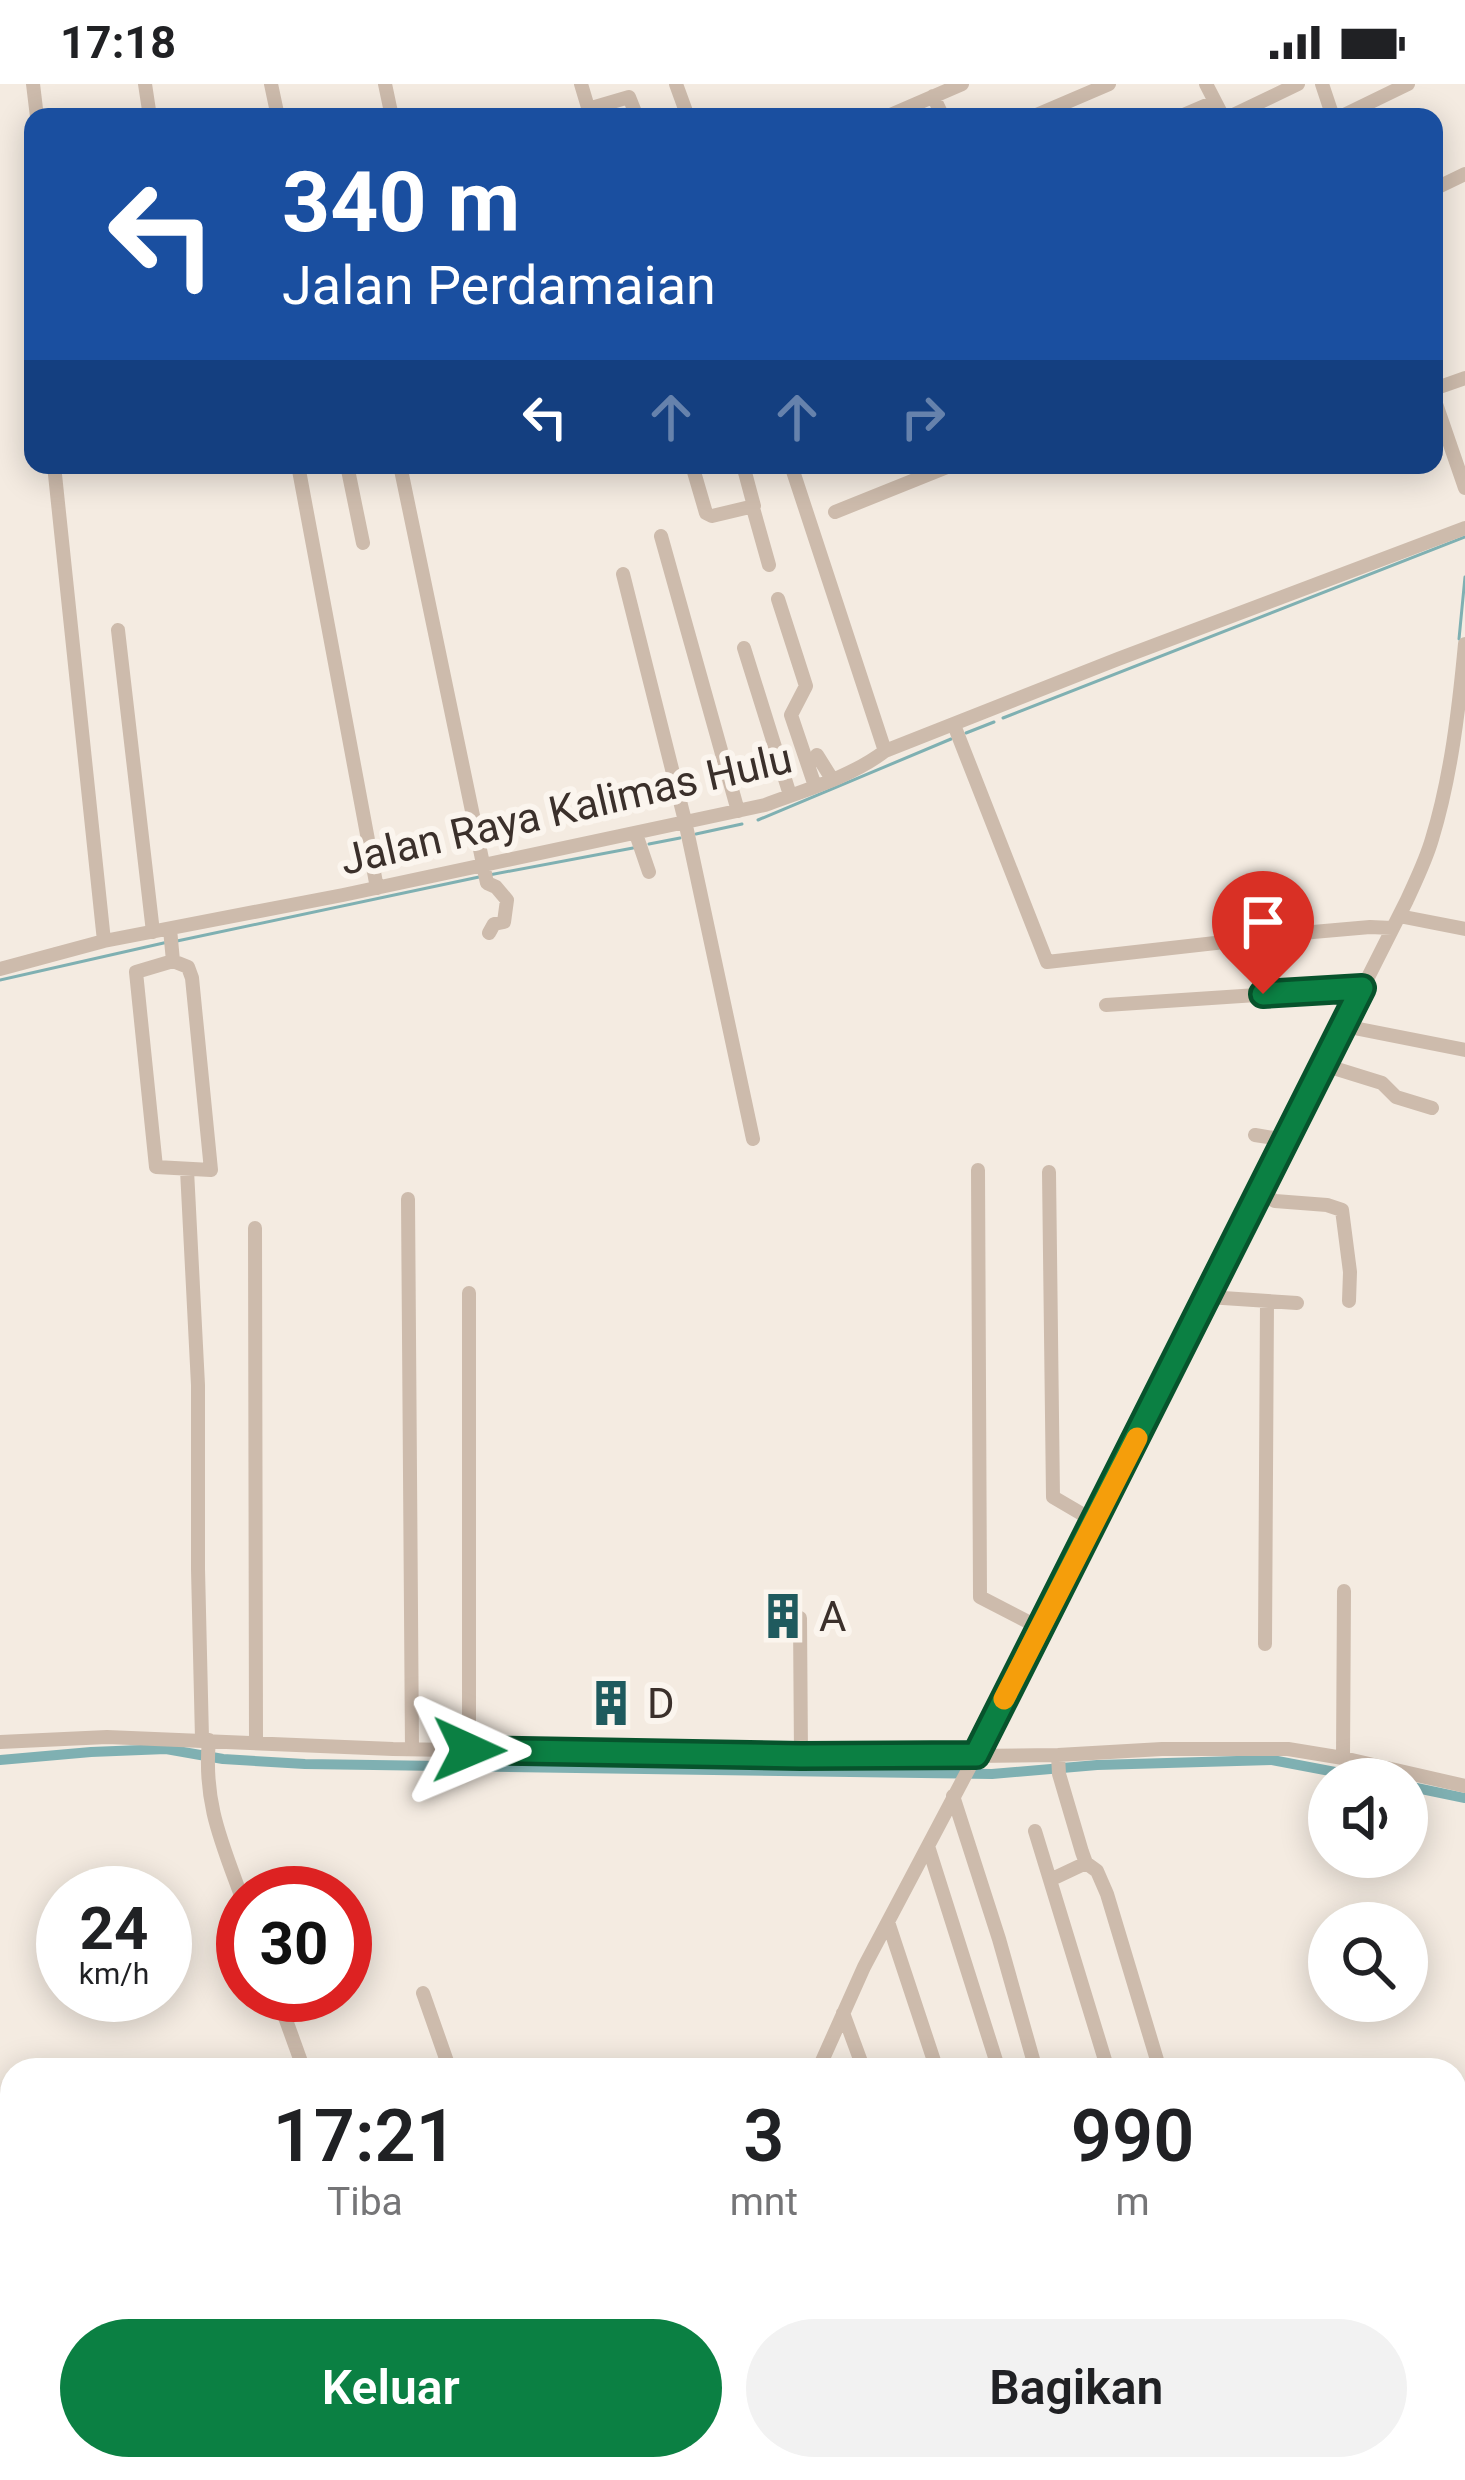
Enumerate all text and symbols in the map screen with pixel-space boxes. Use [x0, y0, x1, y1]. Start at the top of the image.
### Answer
text: 17:18 [60, 16, 176, 69]
text: 340 m [282, 153, 520, 252]
icon: left [84, 156, 240, 312]
text: Jalan Perdamaian [282, 254, 716, 317]
icon: left [512, 384, 578, 450]
icon: ahead [638, 384, 704, 450]
icon: ahead [764, 384, 830, 450]
icon: right [890, 384, 956, 450]
street label: Jalan Raya Kalimas Hulu [335, 733, 797, 885]
pin [1212, 871, 1314, 994]
icon: arrive [1230, 889, 1296, 955]
building icon: A [758, 1591, 808, 1641]
place label: A [819, 1592, 846, 1641]
building icon: D [586, 1678, 636, 1728]
place label: D [647, 1679, 675, 1728]
position arrow [406, 1687, 532, 1813]
map controls [1308, 1758, 1428, 2022]
button: sound [1308, 1758, 1428, 1878]
speed limit sign: 30 [216, 1866, 372, 2022]
text: 24 [80, 1893, 148, 1964]
button: search [1308, 1902, 1428, 2022]
text: km/h [79, 1956, 149, 1991]
text: 17:21 [273, 2094, 457, 2179]
text: 3 [743, 2094, 784, 2179]
text: 990 [1071, 2094, 1194, 2179]
text: Tiba [327, 2179, 403, 2225]
text: mnt [730, 2179, 798, 2225]
text: m [1115, 2179, 1150, 2225]
button: Keluar [60, 2319, 722, 2457]
button: Bagikan [746, 2319, 1407, 2457]

